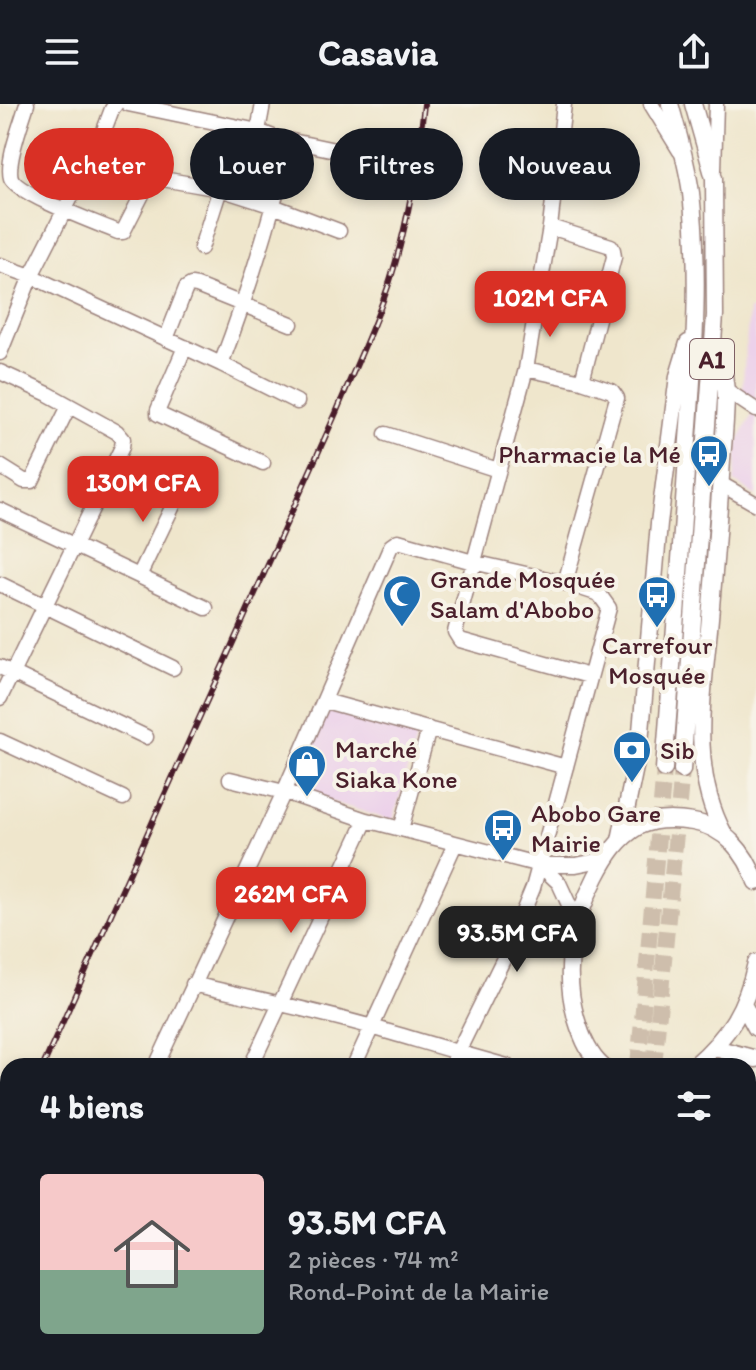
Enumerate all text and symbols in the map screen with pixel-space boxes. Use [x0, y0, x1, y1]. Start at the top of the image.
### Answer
icon: menu [40, 30, 84, 74]
icon: share [672, 30, 716, 74]
text: Casavia [318, 31, 438, 74]
chip: Acheter [24, 128, 174, 200]
chip: Louer [190, 128, 314, 200]
chip: Filtres [330, 128, 463, 200]
chip: Nouveau [479, 128, 640, 200]
pin: 102M CFA [467, 271, 633, 339]
text: 102M CFA [493, 281, 607, 313]
road number: A1 [690, 339, 734, 379]
bus stop icon: Pharmacie la Mé [688, 433, 730, 488]
place label: Pharmacie la Mé [498, 438, 681, 470]
pin: 130M CFA [60, 456, 226, 524]
text: 130M CFA [85, 466, 201, 498]
place label: Grande Mosquée Salam d'Abobo [430, 563, 616, 625]
mosque icon: Grande Mosquée Salam d'Abobo [381, 573, 423, 628]
bus stop icon: Carrefour Mosquée [636, 574, 678, 629]
place label: Carrefour Mosquée [602, 629, 713, 691]
bank icon: Sib [611, 729, 653, 784]
place label: Marché Siaka Kone [335, 733, 458, 795]
place label: Sib [660, 734, 695, 766]
shop icon: Marché Siaka Kone [286, 743, 328, 798]
place label: Abobo Gare Mairie [531, 797, 661, 859]
bus stop icon: Abobo Gare Mairie [482, 807, 524, 862]
pin: 262M CFA [208, 867, 374, 935]
text: 262M CFA [234, 877, 348, 909]
pin: 93.5M CFA [425, 906, 609, 974]
text: 93.5M CFA [457, 916, 577, 948]
icon: filters [672, 1084, 716, 1128]
text: 4 biens [40, 1086, 144, 1127]
text: 93.5M CFA [288, 1202, 446, 1243]
icon: home [104, 1206, 200, 1302]
text: 2 pièces · 74 m² [288, 1243, 459, 1275]
text: Rond-Point de la Mairie [288, 1275, 549, 1307]

